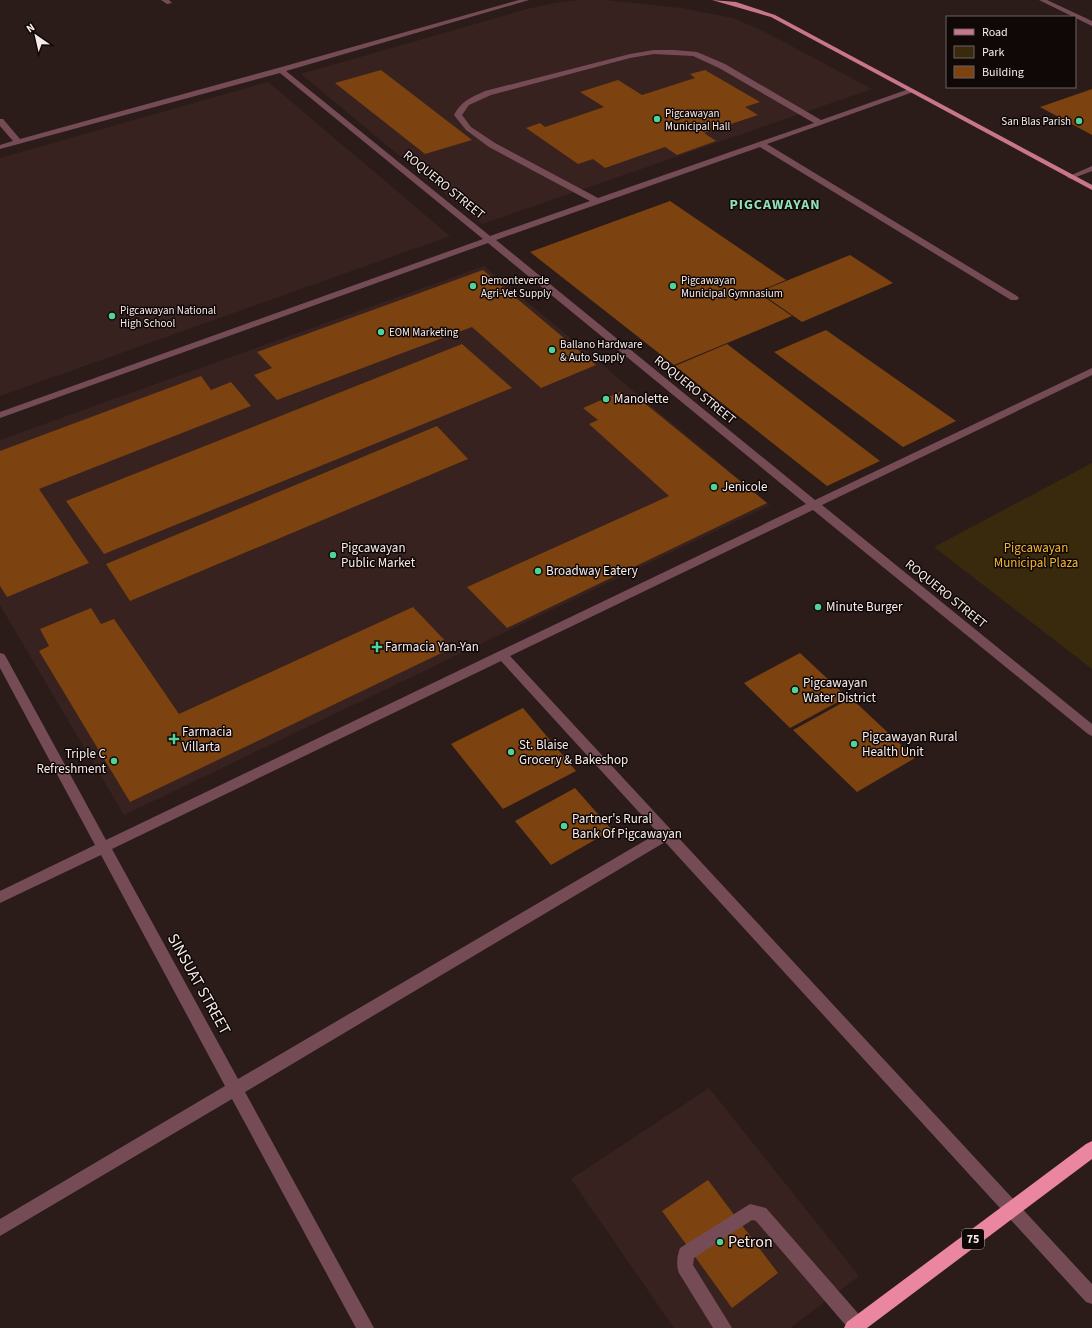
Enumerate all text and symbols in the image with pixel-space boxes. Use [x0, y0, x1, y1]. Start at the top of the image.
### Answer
north arrow [16, 16, 56, 56]
legend [946, 16, 1076, 88]
text: N [23, 20, 38, 36]
text: Road [982, 24, 1008, 41]
text: Park [982, 44, 1004, 61]
text: Building [982, 64, 1024, 81]
place label: Pigcawayan Municipal Hall [665, 106, 730, 134]
marker: Pigcawayan Municipal Hall [652, 114, 662, 124]
place label: San Blas Parish [1001, 114, 1071, 129]
marker: San Blas Parish [1074, 116, 1084, 126]
street label: ROQUERO STREET [399, 146, 489, 224]
district label: PIGCAWAYAN [729, 195, 821, 215]
place label: Demonteverde Agri-Vet Supply [481, 273, 551, 301]
place label: Pigcawayan Municipal Gymnasium [681, 273, 783, 301]
marker: Demonteverde Agri-Vet Supply [468, 281, 478, 291]
marker: Pigcawayan Municipal Gymnasium [668, 281, 678, 291]
place label: Pigcawayan National High School [120, 303, 216, 331]
marker: Pigcawayan National High School [107, 311, 117, 321]
place label: EOM Marketing [389, 325, 459, 340]
marker: EOM Marketing [376, 327, 386, 337]
place label: Ballano Hardware & Auto Supply [560, 337, 643, 365]
marker: Ballano Hardware & Auto Supply [547, 345, 557, 355]
street label: ROQUERO STREET [650, 351, 740, 429]
place label: Manolette [614, 390, 669, 408]
marker: Manolette [601, 394, 611, 404]
place label: Jenicole [722, 478, 767, 496]
marker: Jenicole [709, 482, 719, 492]
place label: Pigcawayan Public Market [341, 539, 416, 572]
park label: Pigcawayan Municipal Plaza [994, 539, 1078, 572]
marker: Pigcawayan Public Market [328, 550, 338, 560]
street label: ROQUERO STREET [901, 555, 991, 633]
place label: Broadway Eatery [546, 562, 638, 580]
marker: Broadway Eatery [533, 566, 543, 576]
place label: Minute Burger [826, 598, 903, 616]
marker: Minute Burger [813, 602, 823, 612]
place label: Farmacia Yan-Yan [385, 638, 479, 656]
marker: Farmacia Yan-Yan [372, 642, 382, 652]
place label: Pigcawayan Water District [803, 674, 876, 707]
marker: Pigcawayan Water District [790, 685, 800, 695]
place label: Farmacia Villarta [182, 723, 232, 756]
place label: Pigcawayan Rural Health Unit [862, 728, 958, 761]
marker: Farmacia Villarta [169, 734, 179, 744]
place label: St. Blaise Grocery & Bakeshop [519, 736, 628, 769]
marker: Pigcawayan Rural Health Unit [849, 739, 859, 749]
place label: Triple C Refreshment [36, 745, 107, 778]
marker: St. Blaise Grocery & Bakeshop [506, 747, 516, 757]
marker: Triple C Refreshment [109, 756, 119, 766]
place label: Partner's Rural Bank Of Pigcawayan [572, 810, 682, 843]
marker: Partner's Rural Bank Of Pigcawayan [559, 821, 569, 831]
street label: SINSUAT STREET [162, 929, 236, 1039]
road number: 75 [962, 1229, 984, 1249]
place label: Petron [728, 1231, 773, 1253]
marker: Petron [715, 1237, 725, 1247]

